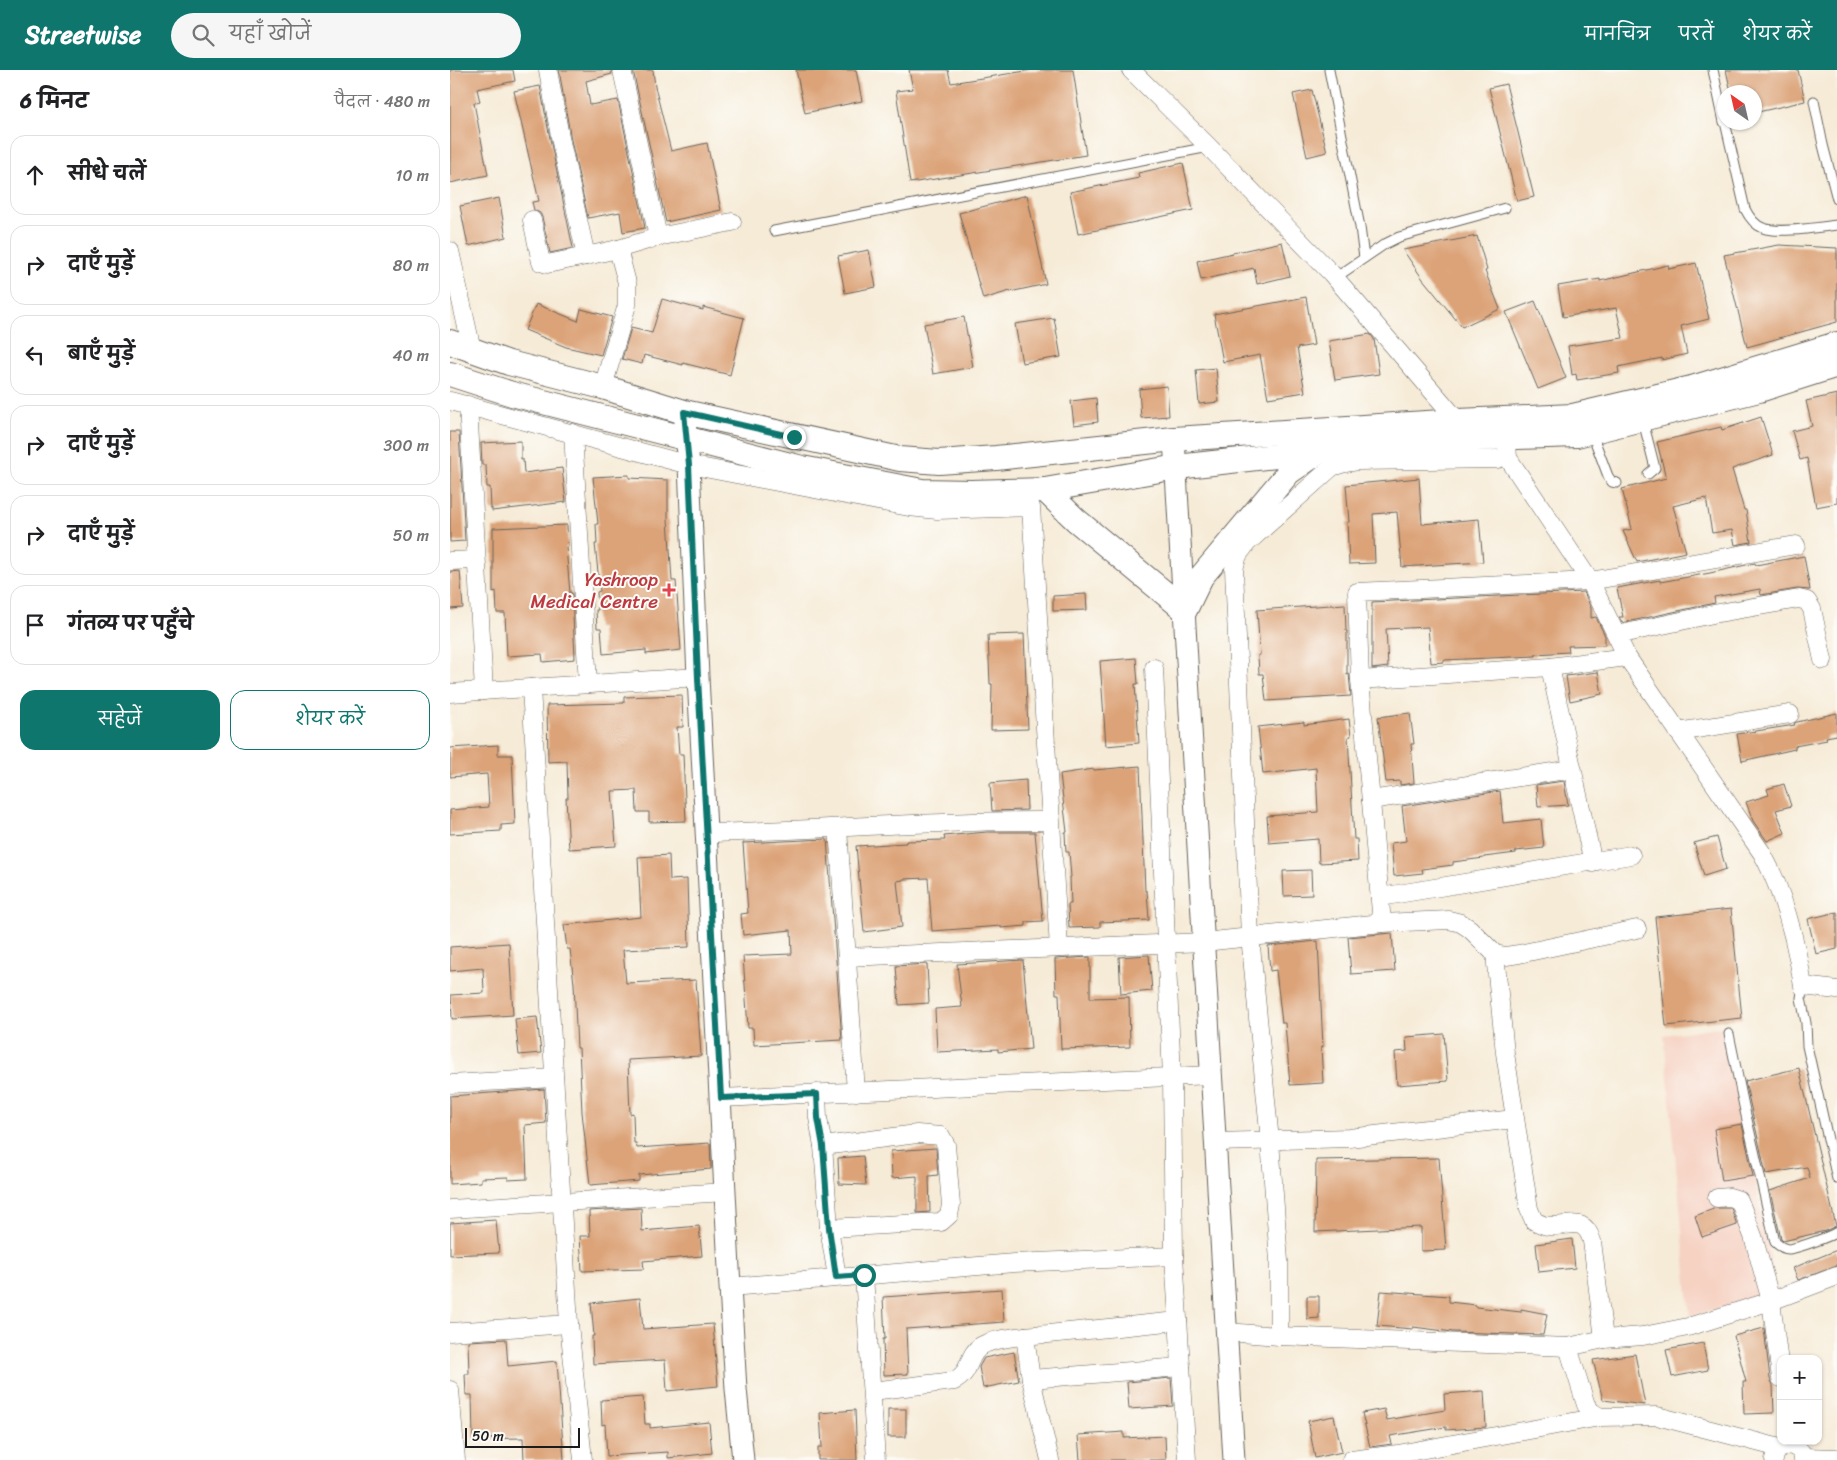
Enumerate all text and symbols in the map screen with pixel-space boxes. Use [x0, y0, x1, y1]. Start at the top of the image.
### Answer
search box [171, 13, 521, 58]
text: Streetwise [25, 14, 141, 56]
text: यहाँ खोजें [229, 17, 311, 50]
text: मानचित्र [1584, 18, 1651, 50]
text: परतें [1679, 18, 1714, 50]
text: शेयर करें [1742, 18, 1812, 50]
icon: search [189, 21, 217, 49]
text: 6 मिनट [20, 82, 88, 120]
north arrow [1717, 85, 1762, 130]
text: पैदल · 480 m [334, 87, 430, 116]
text: सीधे चलें [68, 157, 146, 190]
icon: ahead [21, 161, 49, 189]
text: 10 m [396, 161, 429, 190]
text: दाएँ मुड़ें [68, 247, 134, 280]
icon: right [21, 251, 49, 279]
text: 80 m [393, 251, 429, 280]
text: बाएँ मुड़ें [68, 337, 135, 370]
icon: left [21, 341, 49, 369]
text: 40 m [392, 341, 429, 370]
route end [783, 426, 806, 449]
text: दाएँ मुड़ें [68, 427, 134, 460]
icon: right [21, 431, 49, 459]
text: 300 m [384, 431, 429, 460]
text: दाएँ मुड़ें [68, 517, 134, 550]
icon: right [21, 521, 49, 549]
text: 50 m [393, 521, 429, 550]
place label: Yashroop Medical Centre [530, 563, 658, 618]
marker: Yashroop Medical Centre [662, 583, 676, 597]
text: गंतव्य पर पहुँचे [68, 607, 193, 640]
icon: arrive [21, 611, 49, 639]
button: सहेजें [20, 690, 220, 750]
button: शेयर करें [230, 690, 430, 750]
route start [853, 1264, 876, 1287]
map controls [1777, 1355, 1822, 1445]
button: + [1777, 1355, 1822, 1400]
button: − [1777, 1400, 1822, 1445]
text: 50 m [472, 1424, 504, 1449]
scale bar [465, 1425, 580, 1448]

